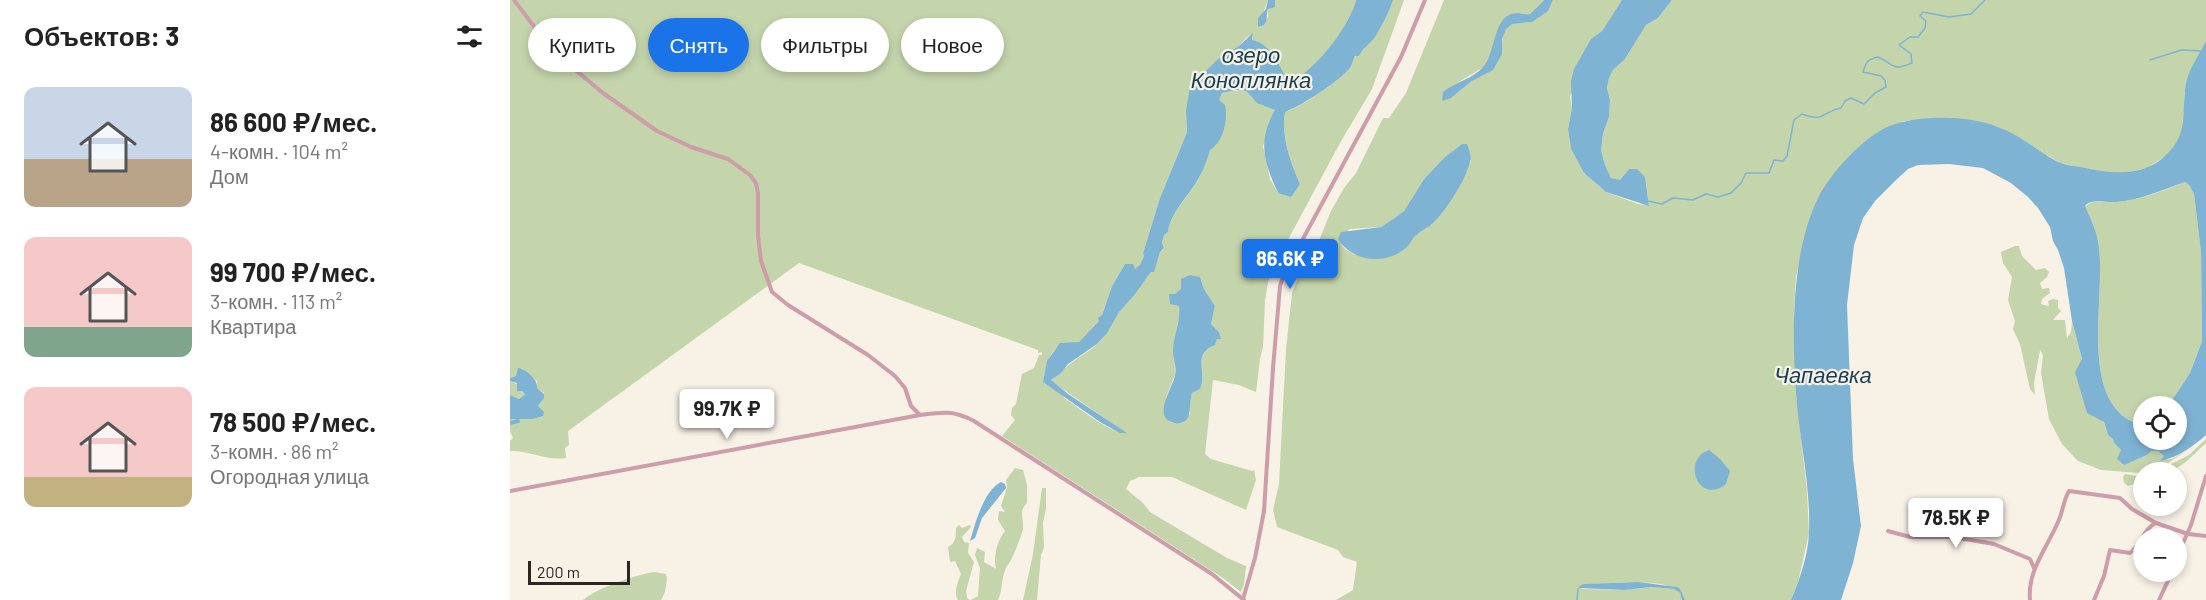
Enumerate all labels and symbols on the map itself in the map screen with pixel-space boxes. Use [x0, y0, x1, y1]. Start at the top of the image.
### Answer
water label: озеро Коноплянка [1191, 41, 1311, 92]
pin: 86.6K ₽ [1235, 239, 1345, 290]
water label: Чапаевка [1774, 361, 1872, 387]
pin: 99.7K ₽ [672, 389, 782, 440]
pin: 78.5K ₽ [1901, 498, 2011, 549]
scale bar [528, 558, 630, 586]

